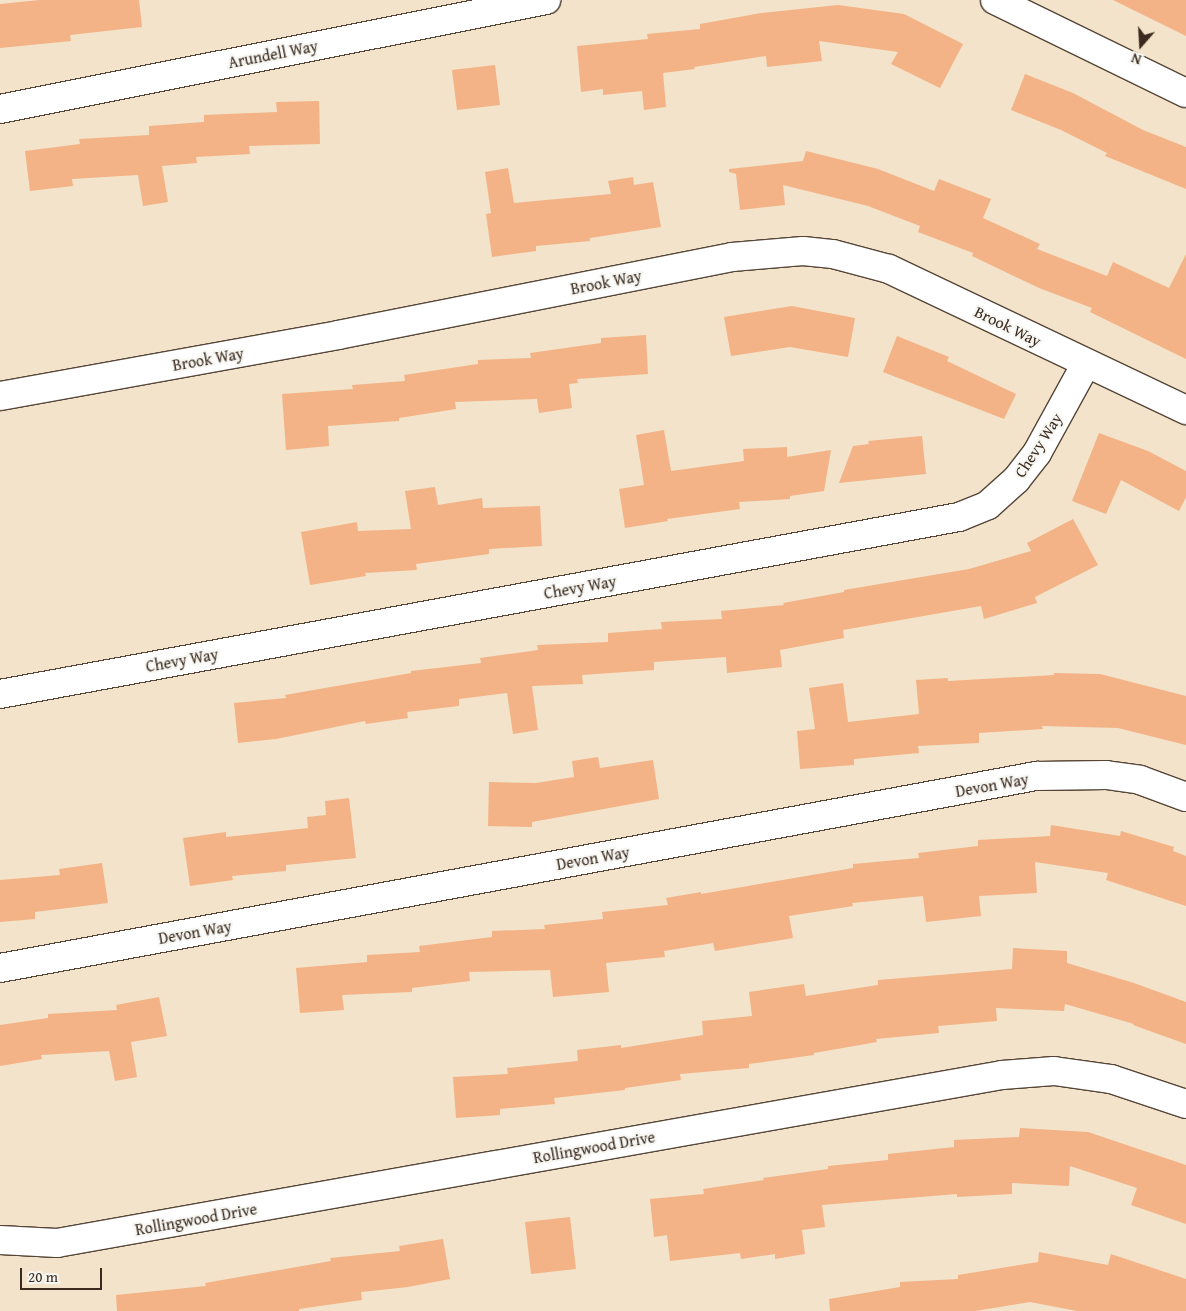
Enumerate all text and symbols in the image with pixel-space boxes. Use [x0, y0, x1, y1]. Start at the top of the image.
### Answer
north arrow [1116, 20, 1166, 70]
street label: Arundell Way [227, 36, 319, 72]
text: N [1128, 48, 1144, 70]
street label: Brook Way [569, 266, 643, 298]
street label: Brook Way [971, 302, 1045, 350]
street label: Brook Way [171, 343, 245, 375]
street label: Chevy Way [1010, 409, 1066, 481]
street label: Chevy Way [542, 571, 618, 603]
street label: Chevy Way [144, 644, 220, 676]
street label: Devon Way [954, 769, 1030, 801]
street label: Devon Way [555, 842, 631, 874]
street label: Devon Way [157, 916, 233, 948]
street label: Rollingwood Drive [532, 1127, 656, 1167]
street label: Rollingwood Drive [134, 1199, 258, 1239]
scale bar [22, 1258, 105, 1290]
text: 20 m [28, 1266, 58, 1287]

